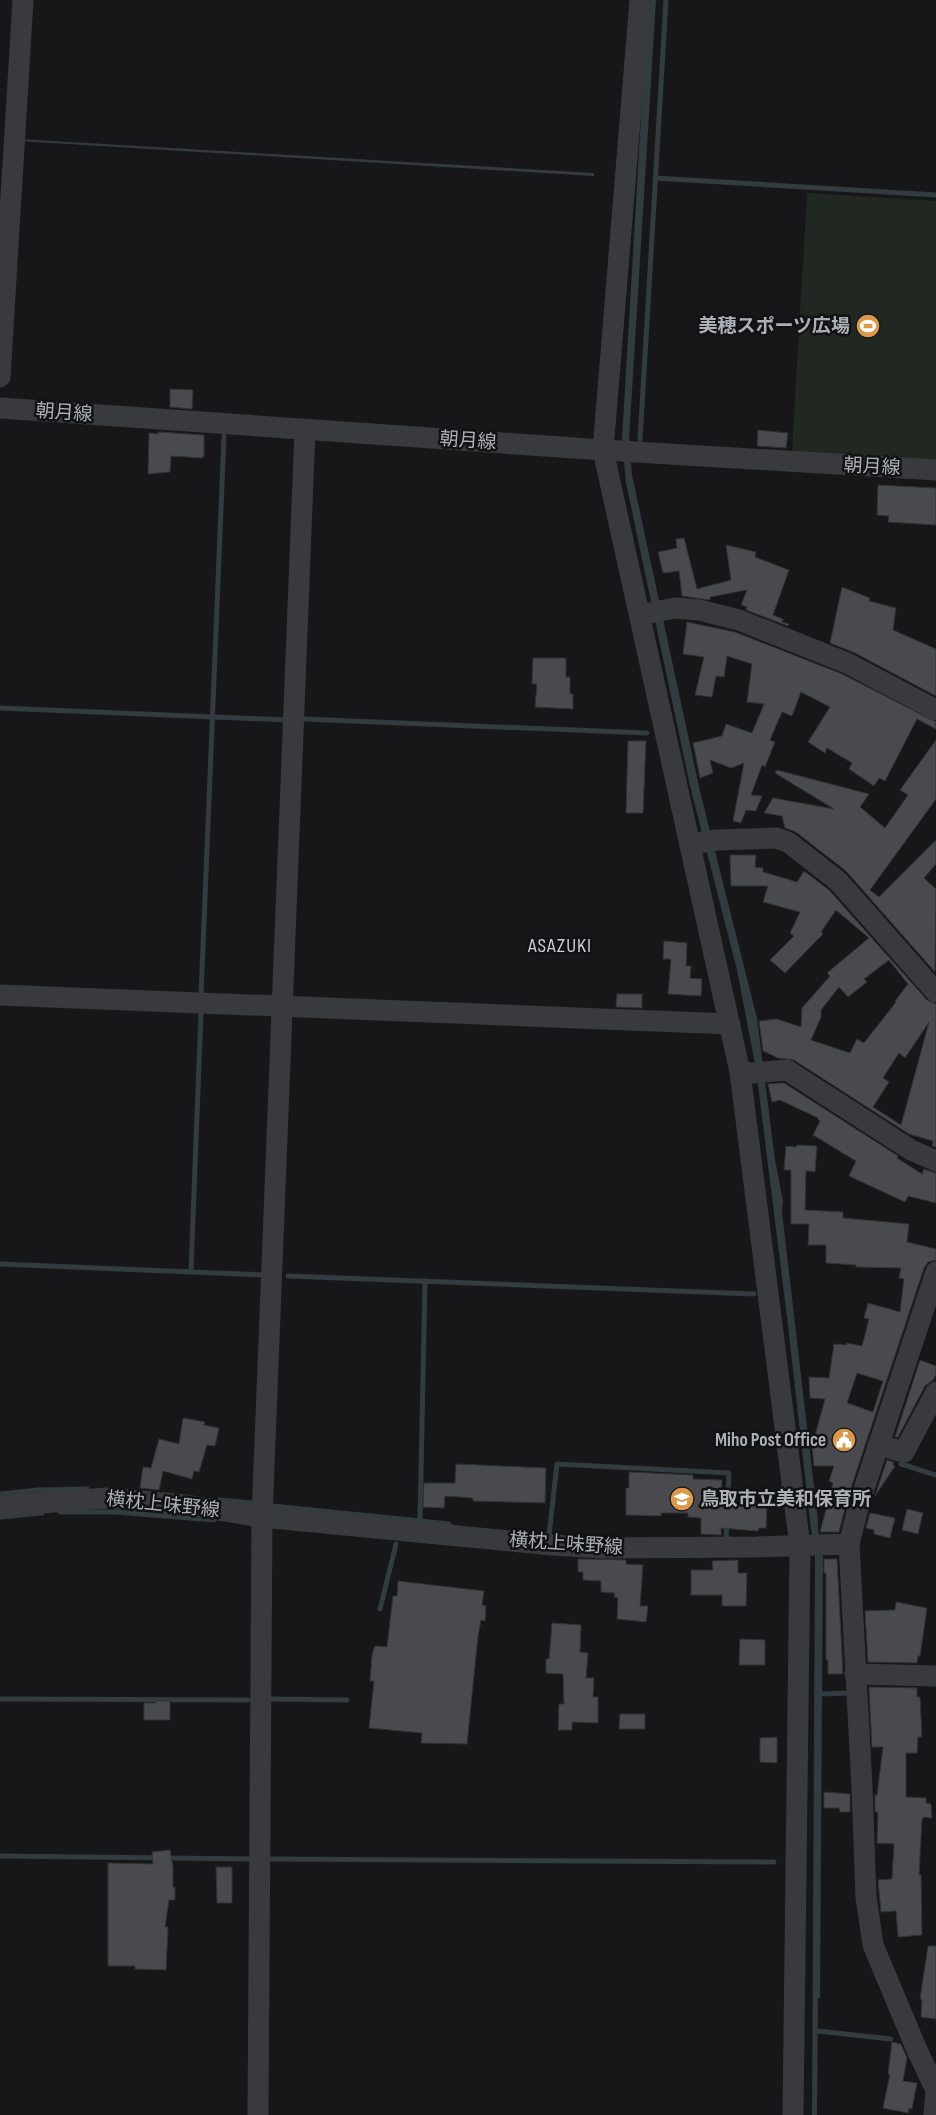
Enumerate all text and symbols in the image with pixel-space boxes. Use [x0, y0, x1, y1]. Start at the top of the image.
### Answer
sports icon: 美穂スポーツ広場 [855, 313, 881, 339]
place label: 美穂スポーツ広場 [698, 315, 850, 338]
street label: 朝月線 [35, 400, 93, 426]
street label: 朝月線 [439, 428, 497, 454]
street label: 朝月線 [843, 454, 901, 480]
district label: ASAZUKI [527, 934, 592, 958]
public building icon: Miho Post Office [831, 1427, 857, 1453]
place label: Miho Post Office [715, 1429, 826, 1452]
school or university icon: 鳥取市立美和保育所 [669, 1486, 695, 1512]
street label: 横枕上味野線 [105, 1488, 221, 1522]
place label: 鳥取市立美和保育所 [700, 1488, 871, 1511]
street label: 横枕上味野線 [508, 1529, 624, 1559]

